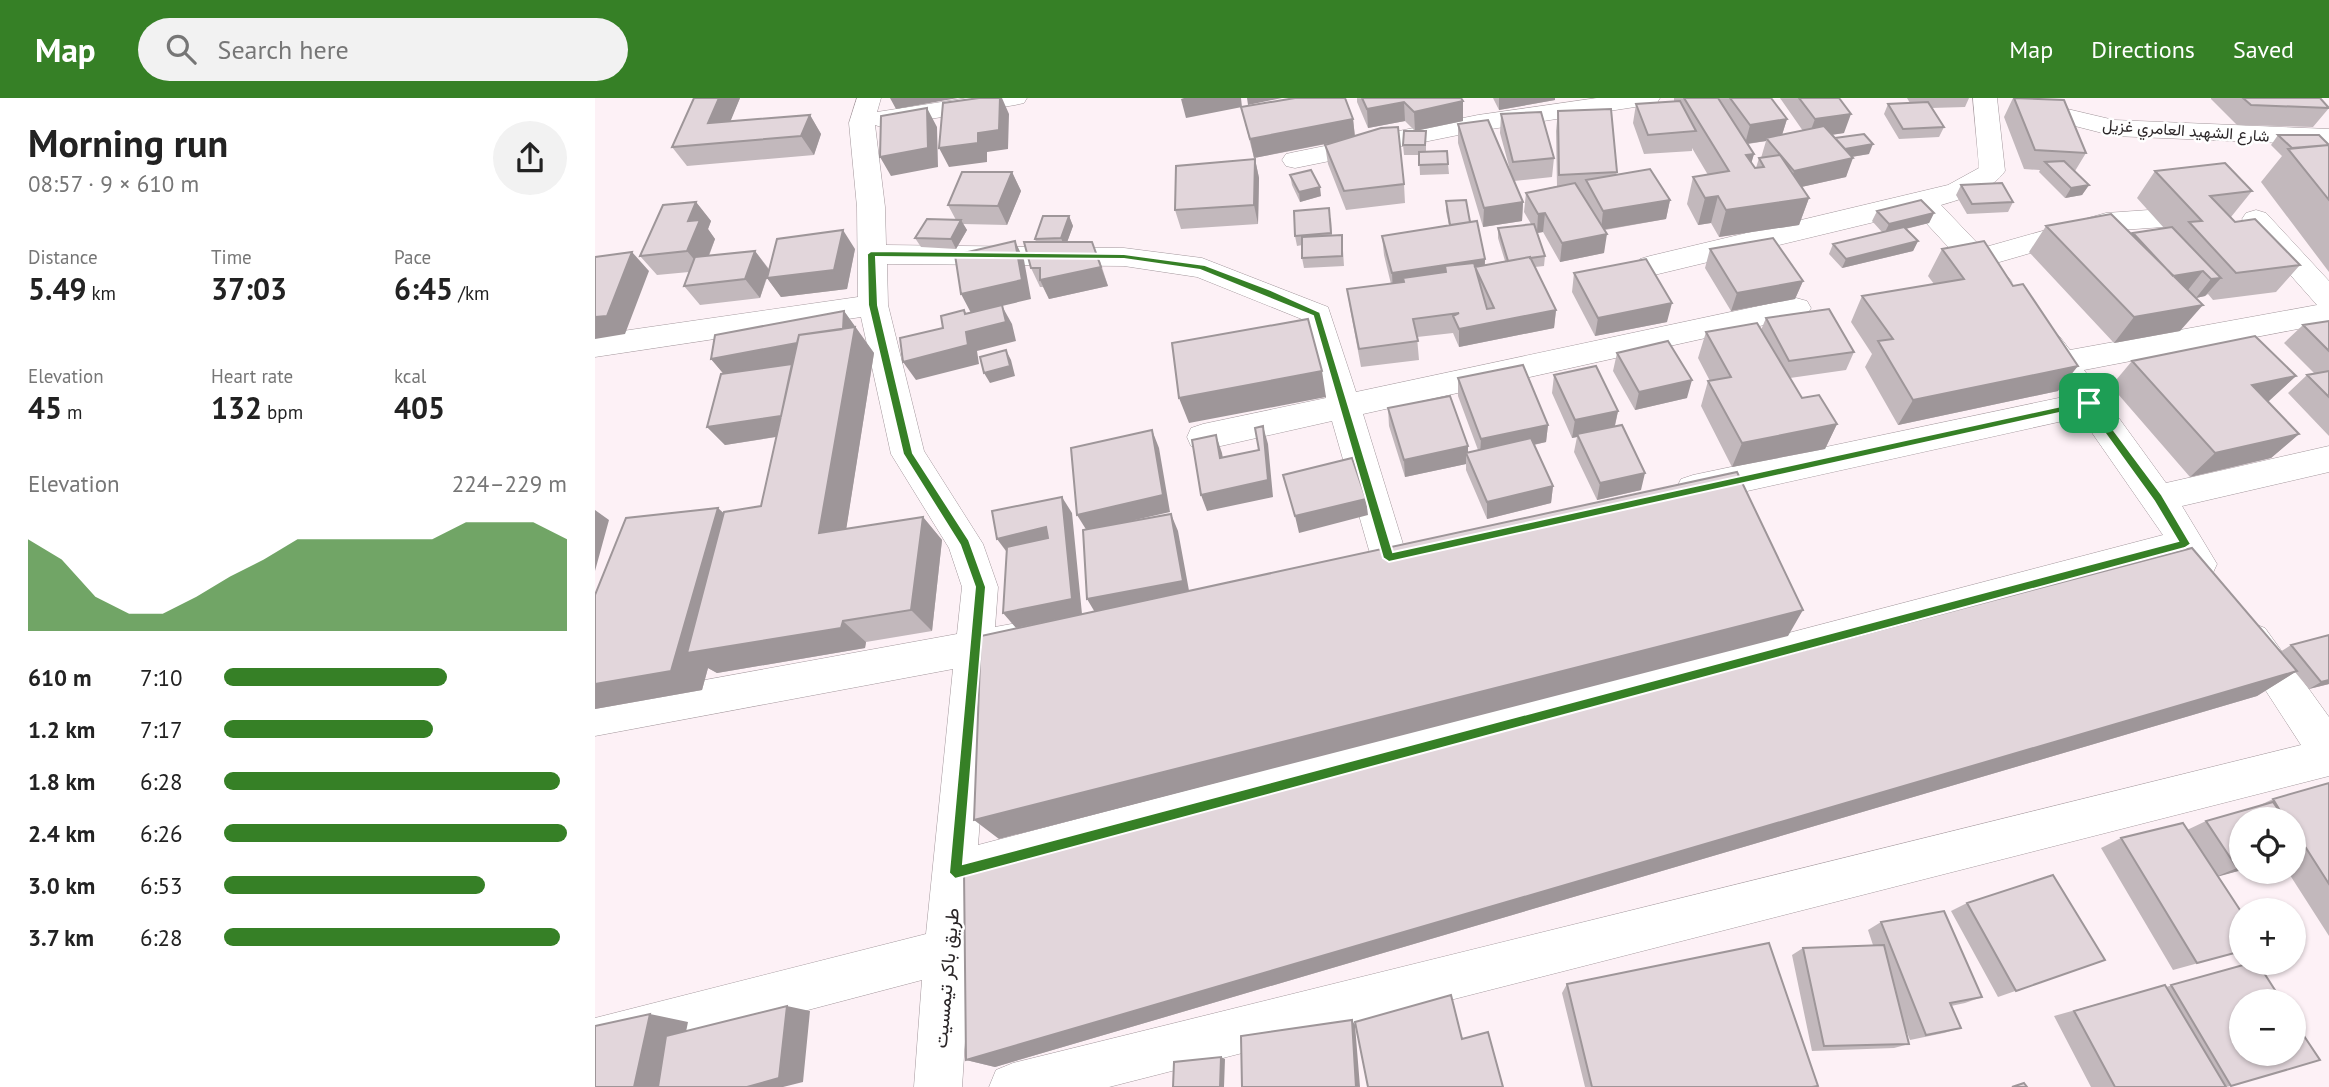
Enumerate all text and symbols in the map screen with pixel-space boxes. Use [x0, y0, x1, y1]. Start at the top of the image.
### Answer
search box [138, 18, 628, 81]
text: Map [35, 28, 96, 71]
icon: search [162, 30, 200, 68]
text: Search here [218, 33, 349, 66]
text: Map [2009, 34, 2053, 65]
text: Directions [2091, 34, 2195, 65]
text: Saved [2233, 34, 2294, 65]
street label: شارع الشهيد العامري غزيل [2101, 114, 2270, 150]
text: Morning run [28, 118, 228, 167]
button: share [493, 121, 567, 195]
text: 08:57 · 9 × 610 m [28, 169, 199, 198]
text: Distance [28, 245, 98, 269]
text: Time [211, 245, 252, 269]
text: Pace [394, 245, 431, 269]
text: 5.49 [28, 269, 86, 308]
text: 37:03 [211, 269, 287, 308]
text: 6:45 [394, 269, 453, 308]
text: km [86, 281, 116, 305]
text: /km [453, 281, 489, 305]
text: Elevation [28, 364, 104, 388]
text: Heart rate [211, 364, 293, 388]
text: kcal [394, 364, 426, 388]
pin [2059, 373, 2119, 433]
icon: arrive [2070, 384, 2108, 422]
text: 45 [28, 388, 62, 427]
text: 132 [211, 388, 262, 427]
text: 405 [394, 388, 445, 427]
text: m [62, 400, 83, 424]
text: bpm [262, 400, 303, 424]
text: Elevation [28, 469, 120, 498]
text: 224–229 m [452, 469, 567, 498]
text: 610 m [28, 663, 91, 692]
text: 7:10 [140, 663, 183, 692]
text: 1.2 km [28, 715, 95, 744]
text: 7:17 [140, 715, 183, 744]
text: 1.8 km [28, 767, 95, 796]
text: 6:28 [140, 767, 183, 796]
map controls [2229, 807, 2306, 1066]
button: locate [2229, 807, 2306, 884]
text: 2.4 km [28, 819, 95, 848]
text: 6:26 [140, 819, 183, 848]
text: 3.0 km [28, 871, 95, 900]
text: 6:53 [140, 871, 183, 900]
button: + [2229, 898, 2306, 975]
street label: طريق باكر تيمسيت [928, 907, 964, 1049]
text: 3.7 km [28, 923, 94, 952]
text: 6:28 [140, 923, 183, 952]
button: − [2229, 989, 2306, 1066]

